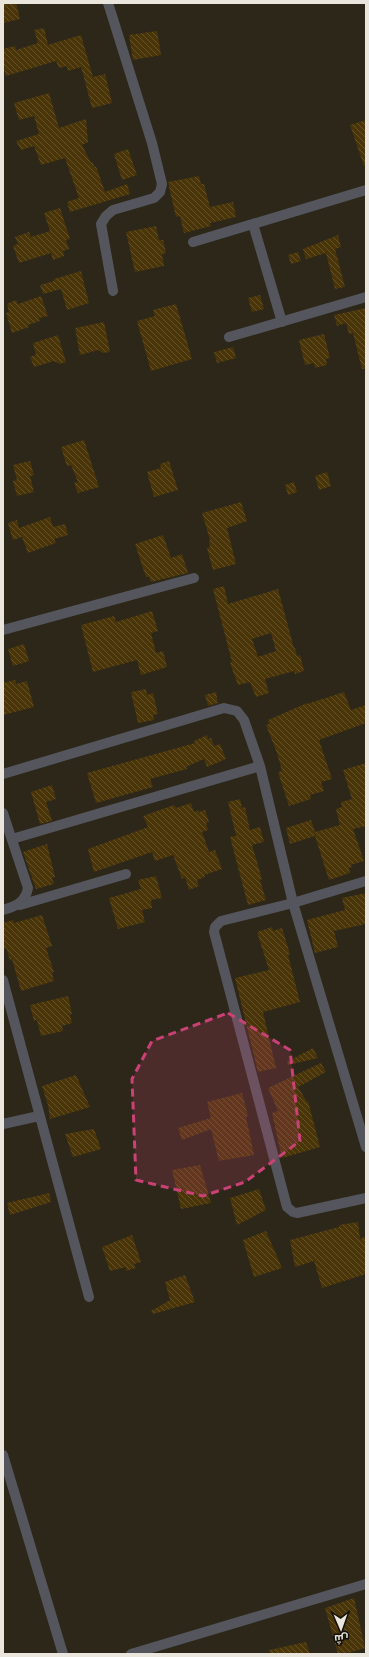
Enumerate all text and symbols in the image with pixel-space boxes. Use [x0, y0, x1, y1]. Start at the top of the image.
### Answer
north arrow [321, 1609, 361, 1649]
text: ش [334, 1632, 349, 1645]

